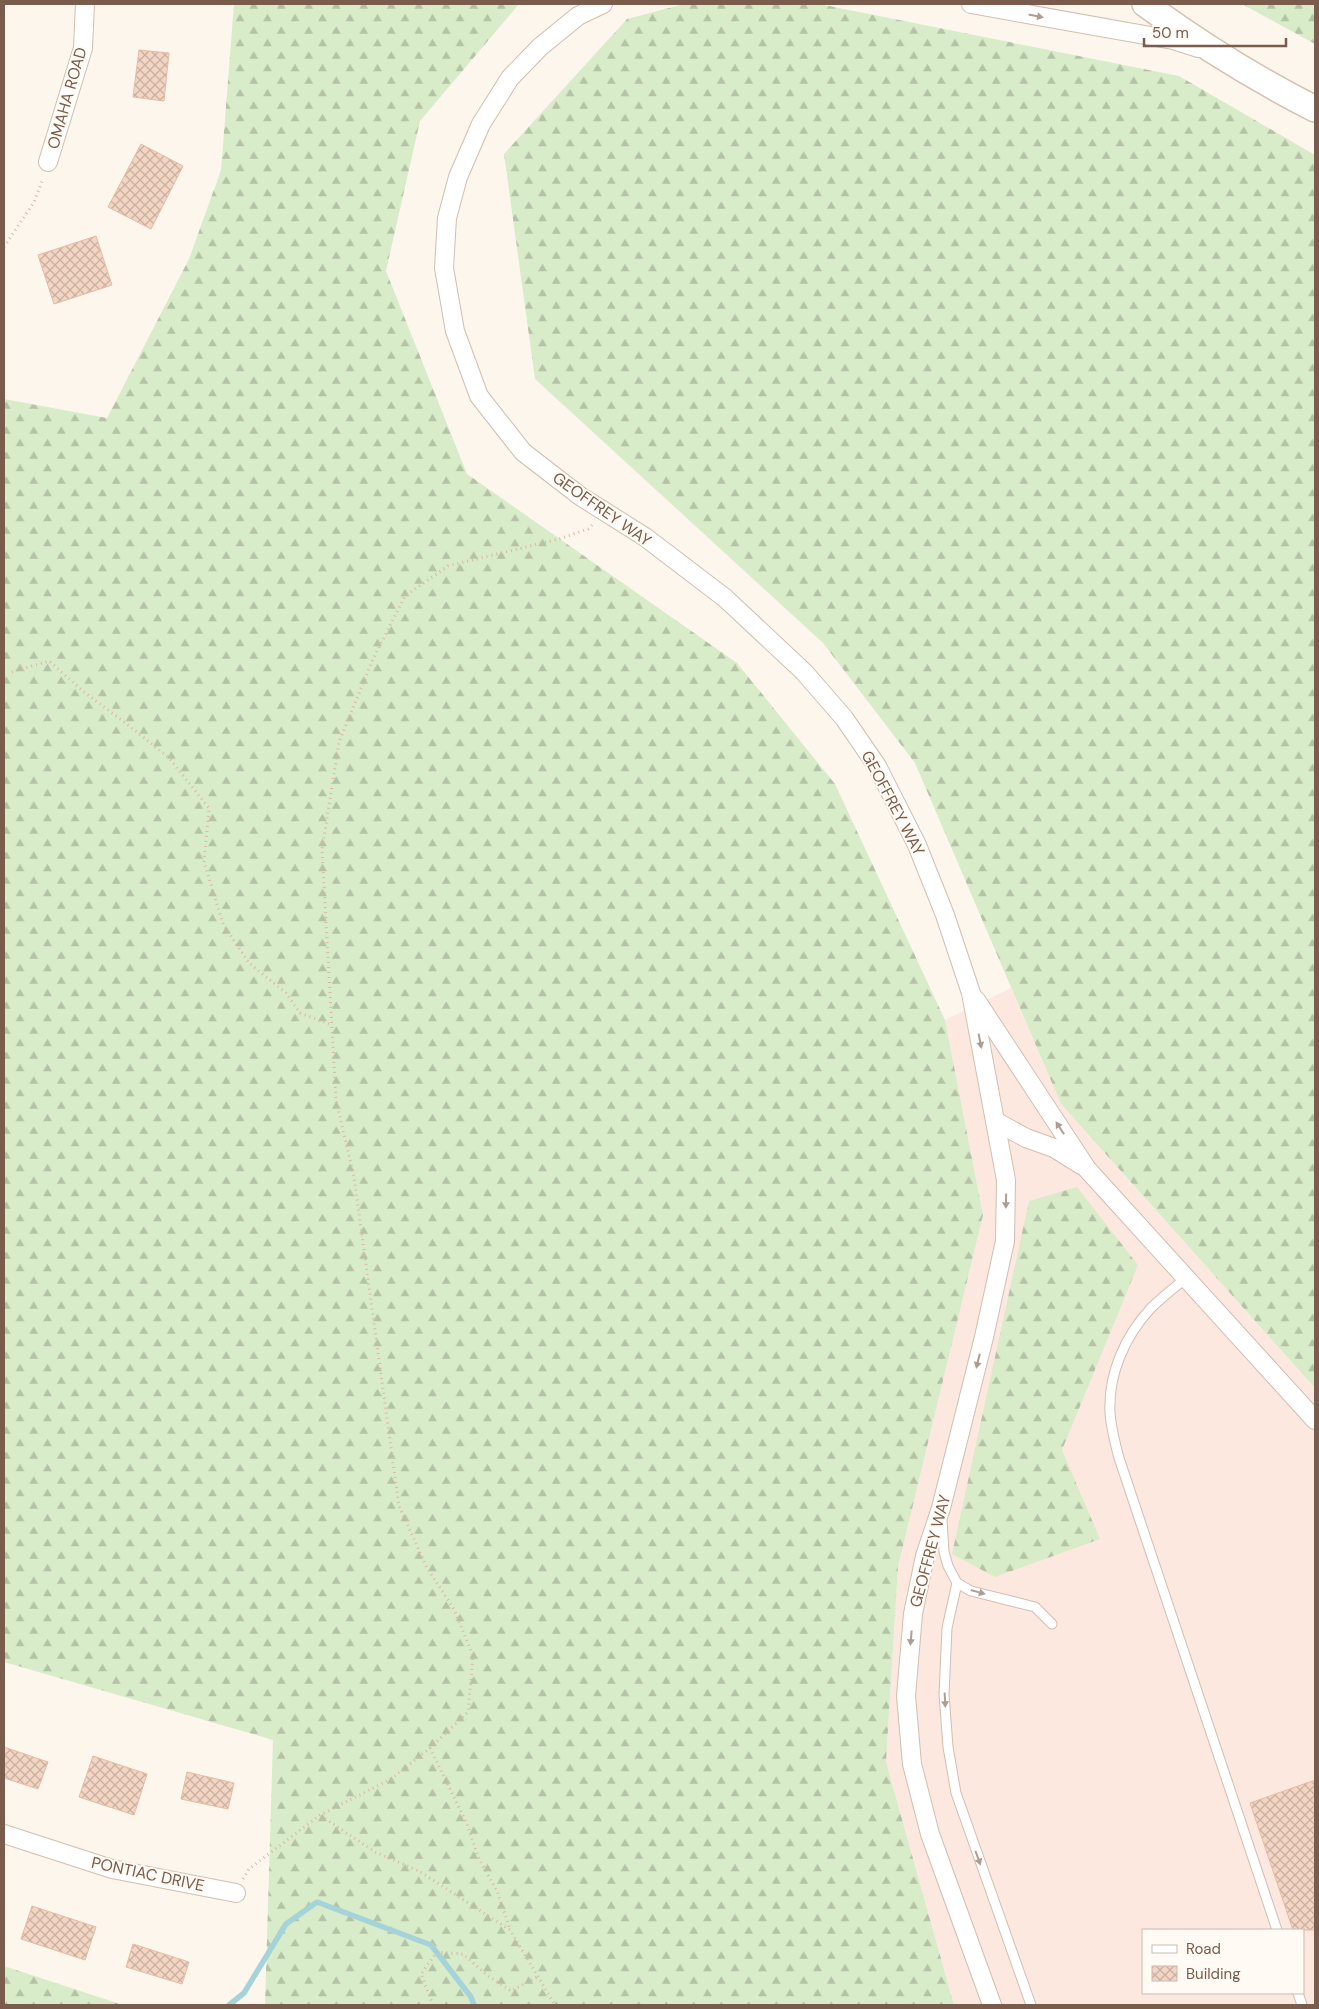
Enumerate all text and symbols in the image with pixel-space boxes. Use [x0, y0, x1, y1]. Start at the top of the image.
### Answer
one-way arrow [1028, 12, 1044, 20]
scale bar [1144, 15, 1286, 47]
text: 50 m [1152, 23, 1189, 43]
street label: OMAHA ROAD [42, 45, 92, 151]
street label: GEOFFREY WAY [549, 467, 655, 551]
street label: GEOFFREY WAY [857, 747, 929, 859]
one-way arrow [977, 1034, 985, 1050]
one-way arrow [1055, 1122, 1065, 1135]
one-way arrow [1001, 1194, 1009, 1210]
one-way arrow [974, 1353, 982, 1368]
street label: GEOFFREY WAY [905, 1492, 955, 1610]
one-way arrow [971, 1589, 986, 1597]
one-way arrow [907, 1630, 915, 1646]
one-way arrow [941, 1693, 949, 1709]
one-way arrow [975, 1851, 982, 1866]
street label: PONTIAC DRIVE [89, 1852, 207, 1896]
legend [1142, 1929, 1304, 1994]
text: Road [1186, 1939, 1221, 1959]
text: Building [1186, 1964, 1241, 1984]

